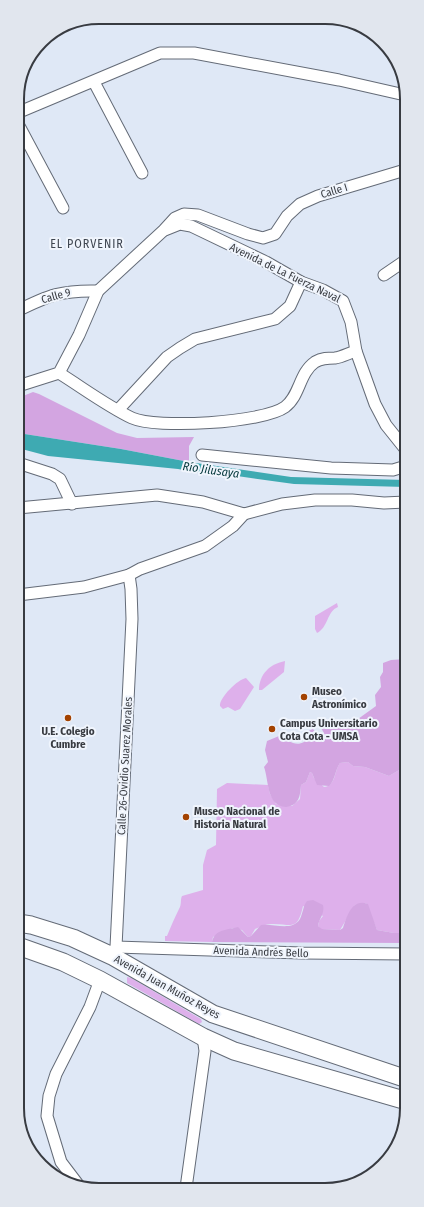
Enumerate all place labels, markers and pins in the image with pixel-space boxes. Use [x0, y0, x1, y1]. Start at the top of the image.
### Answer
place label: Museo Astronímico [311, 685, 367, 711]
marker: Museo Astronímico [299, 692, 309, 702]
marker: U.E. Colegio Cumbre [63, 713, 73, 723]
place label: Campus Universitario Cota Cota - UMSA [280, 717, 378, 743]
marker: Campus Universitario Cota Cota - UMSA [267, 724, 277, 734]
place label: U.E. Colegio Cumbre [41, 725, 95, 751]
place label: Museo Nacional de Historia Natural [194, 805, 280, 831]
marker: Museo Nacional de Historia Natural [181, 812, 191, 822]

